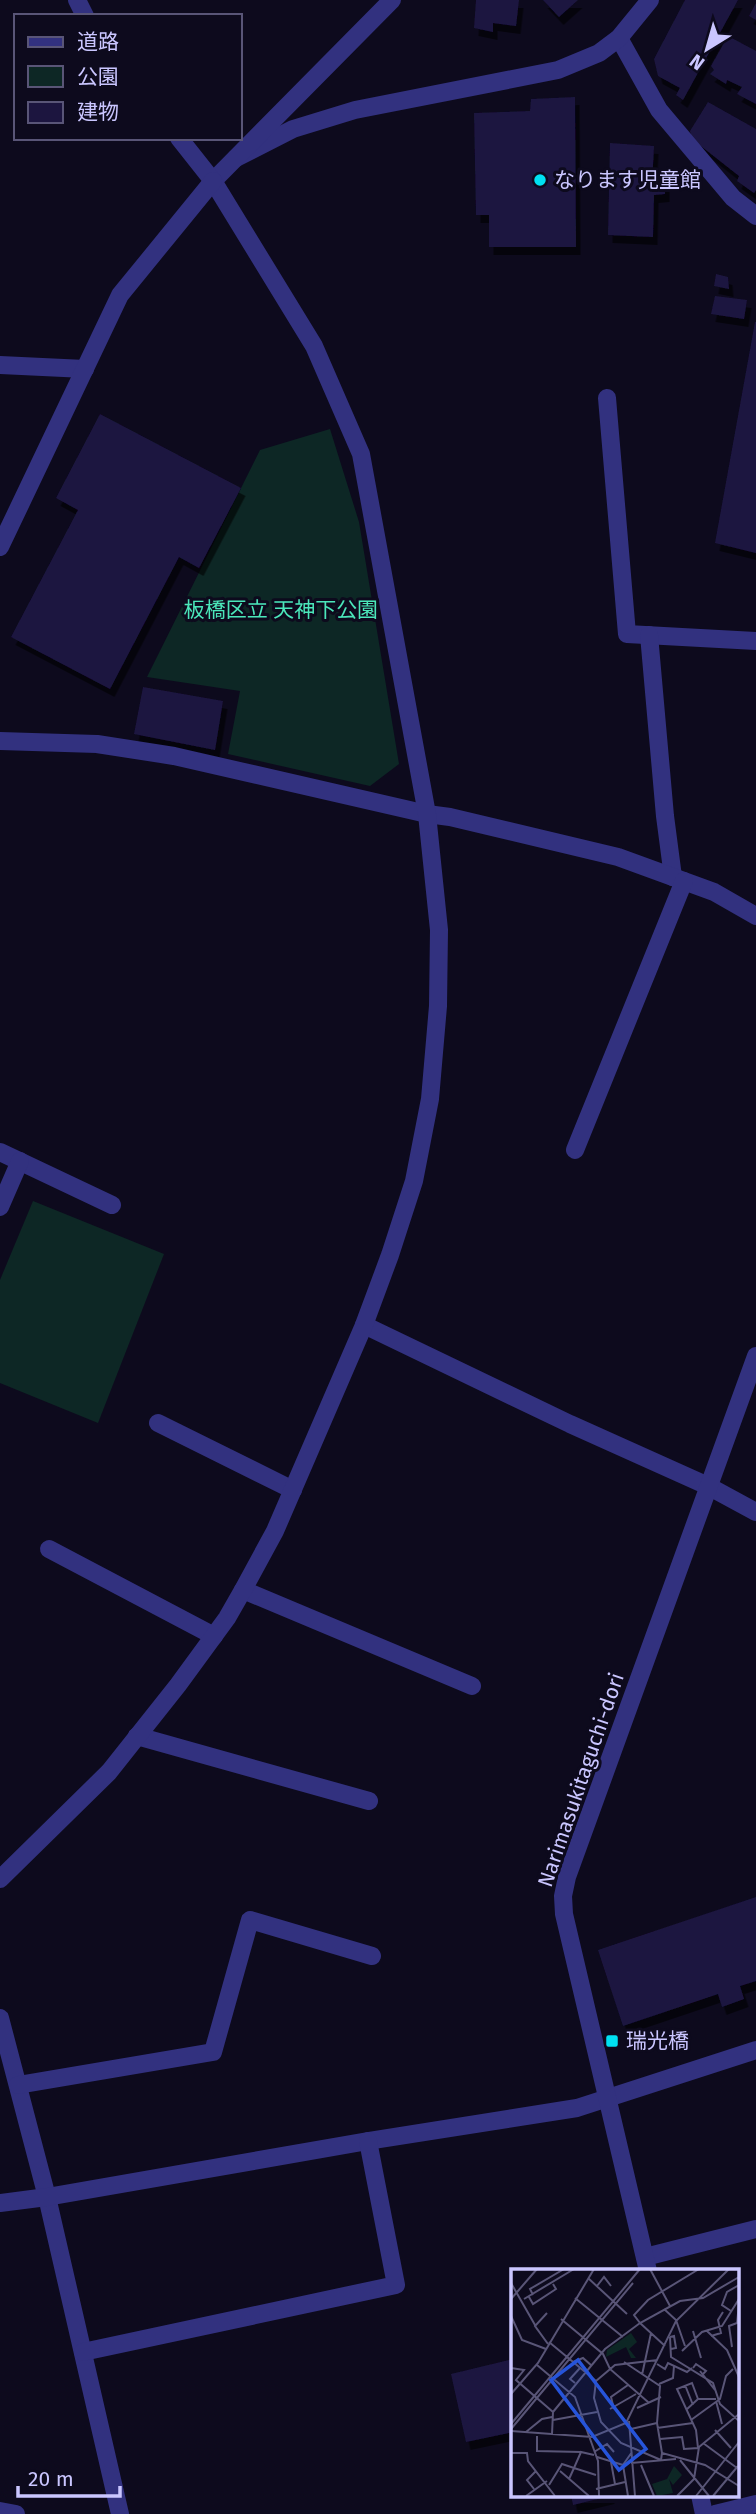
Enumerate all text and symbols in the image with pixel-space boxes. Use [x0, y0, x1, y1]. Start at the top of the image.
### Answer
legend [14, 14, 242, 140]
north arrow [672, 14, 742, 84]
text: 道路 [77, 29, 119, 55]
text: N [685, 49, 709, 75]
text: 公園 [77, 64, 119, 90]
text: 建物 [77, 99, 119, 125]
place label: なります児童館 [554, 167, 701, 193]
marker: なります児童館 [532, 172, 548, 188]
park label: 板橋区立 天神下公園 [184, 597, 378, 623]
street label: Narimasukitaguchi-dori [532, 1669, 630, 1891]
place label: 瑞光橋 [626, 2028, 689, 2054]
marker: 瑞光橋 [604, 2033, 620, 2049]
inset map [511, 2269, 738, 2496]
scale bar [18, 2454, 119, 2498]
text: 20 m [28, 2466, 74, 2492]

